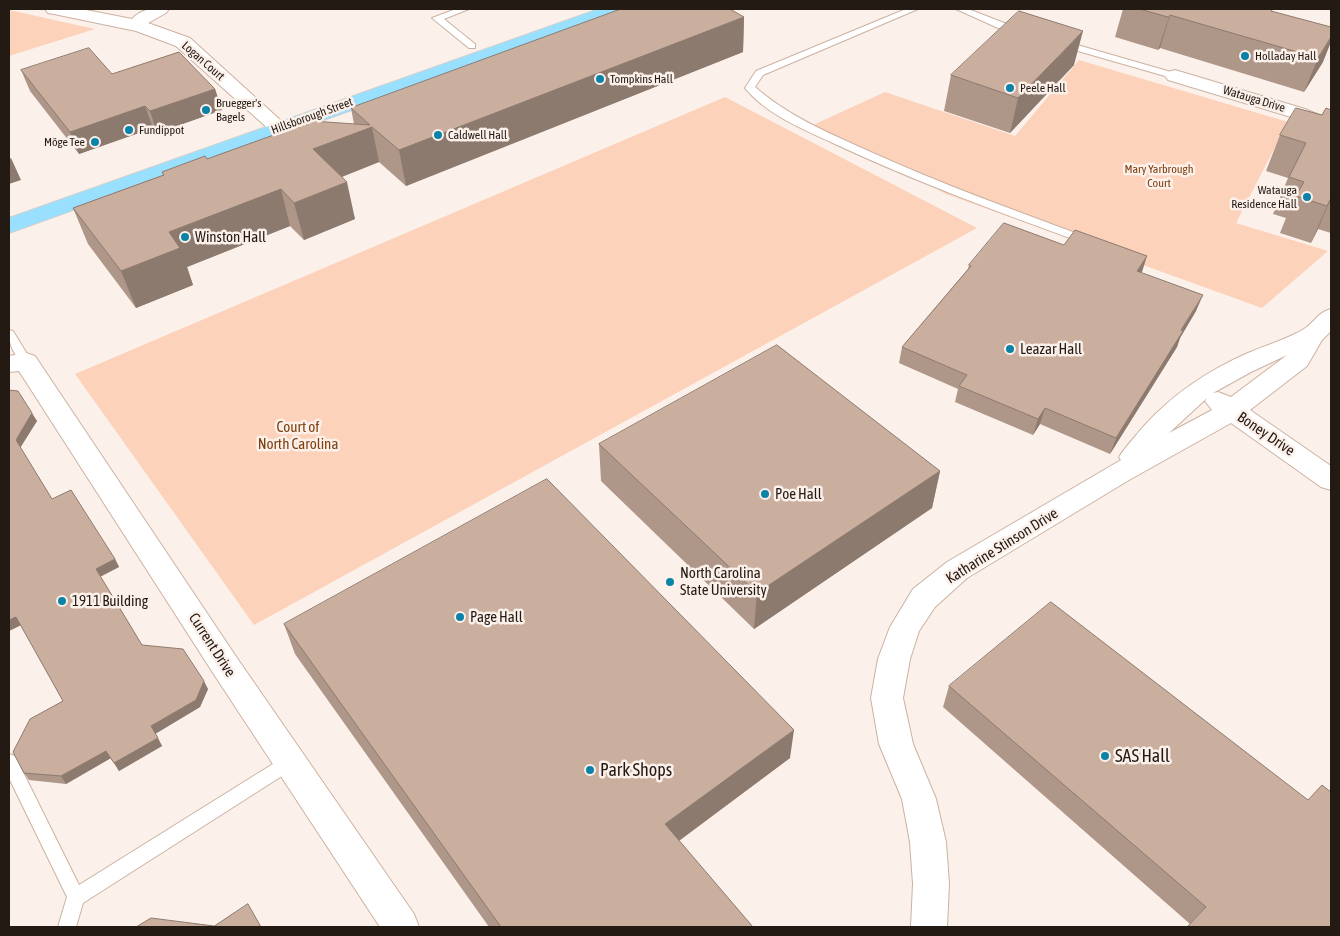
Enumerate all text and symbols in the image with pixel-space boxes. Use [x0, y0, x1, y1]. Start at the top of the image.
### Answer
street label: Logan Court [179, 39, 227, 83]
place label: Holladay Hall [1255, 49, 1316, 63]
marker: Holladay Hall [1239, 50, 1251, 62]
place label: Tompkins Hall [610, 72, 673, 86]
marker: Tompkins Hall [594, 73, 606, 85]
place label: Peele Hall [1020, 81, 1066, 95]
marker: Peele Hall [1004, 82, 1016, 94]
street label: Watauga Drive [1221, 83, 1287, 115]
street label: Hillsborough Street [269, 95, 355, 137]
place label: Bruegger's Bagels [216, 96, 262, 124]
marker: Bruegger's Bagels [200, 104, 212, 116]
place label: Fundippot [139, 123, 184, 137]
marker: Fundippot [123, 124, 135, 136]
place label: Caldwell Hall [448, 128, 507, 142]
marker: Caldwell Hall [432, 129, 444, 141]
place label: Möge Tee [44, 135, 85, 149]
marker: Möge Tee [89, 136, 101, 148]
park label: Mary Yarbrough Court [1124, 162, 1194, 190]
place label: Watauga Residence Hall [1231, 183, 1297, 211]
marker: Watauga Residence Hall [1301, 191, 1313, 203]
place label: Winston Hall [195, 228, 266, 246]
marker: Winston Hall [179, 231, 191, 243]
place label: Leazar Hall [1020, 340, 1082, 358]
marker: Leazar Hall [1004, 343, 1016, 355]
street label: Boney Drive [1234, 408, 1298, 460]
park label: Court of North Carolina [258, 418, 338, 453]
place label: Poe Hall [775, 485, 822, 503]
marker: Poe Hall [759, 488, 771, 500]
street label: Katharine Stinson Drive [943, 504, 1061, 588]
place label: North Carolina State University [680, 564, 767, 599]
marker: North Carolina State University [664, 576, 676, 588]
place label: 1911 Building [72, 592, 148, 610]
marker: 1911 Building [56, 595, 68, 607]
place label: Page Hall [470, 608, 523, 626]
street label: Current Drive [185, 610, 239, 680]
marker: Page Hall [454, 611, 466, 623]
place label: SAS Hall [1115, 745, 1170, 767]
marker: SAS Hall [1099, 750, 1111, 762]
place label: Park Shops [600, 759, 672, 781]
marker: Park Shops [584, 764, 596, 776]

